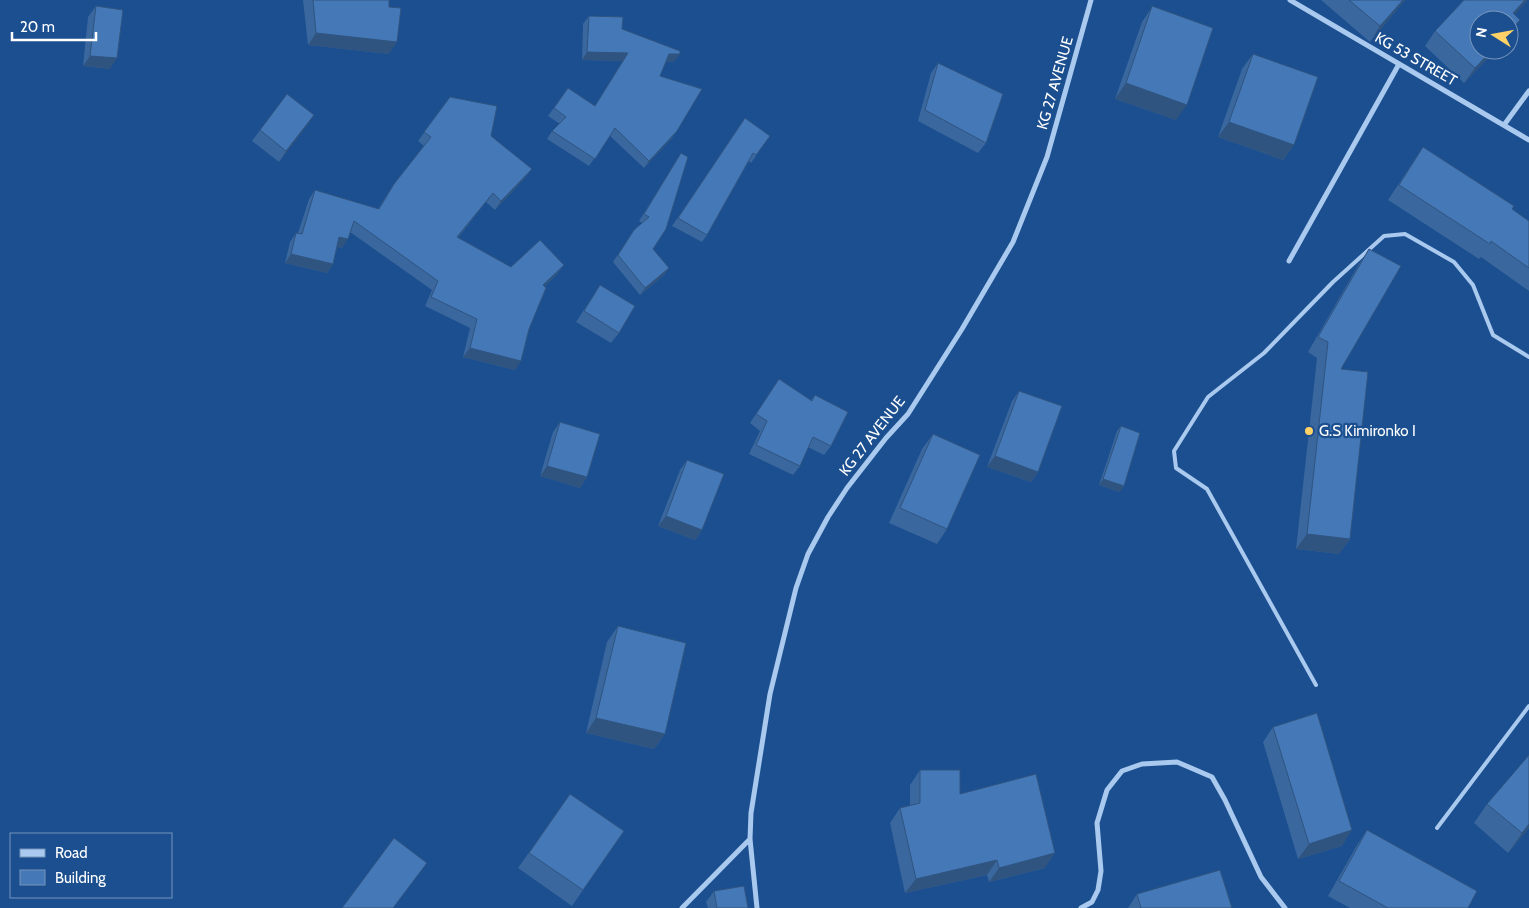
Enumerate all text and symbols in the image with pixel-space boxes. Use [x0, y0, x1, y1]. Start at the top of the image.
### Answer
scale bar [12, 10, 96, 42]
north arrow [1469, 10, 1519, 60]
text: 20 m [20, 18, 55, 36]
text: N [1471, 26, 1491, 39]
street label: KG 53 STREET [1372, 28, 1460, 90]
street label: KG 27 AVENUE [1033, 34, 1077, 132]
street label: KG 27 AVENUE [835, 393, 909, 479]
place label: G.S Kimironko I [1319, 422, 1416, 440]
marker: G.S Kimironko I [1303, 425, 1315, 437]
legend [10, 833, 172, 898]
text: Road [55, 844, 88, 862]
text: Building [55, 869, 106, 887]

